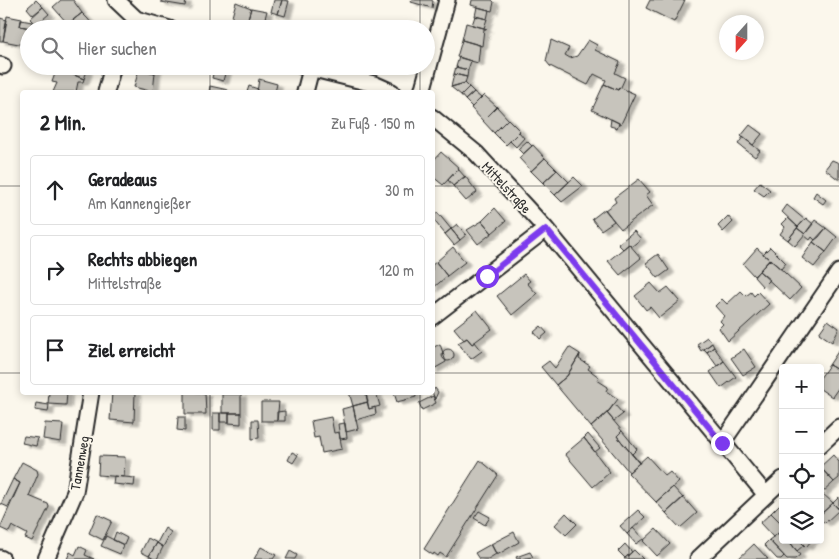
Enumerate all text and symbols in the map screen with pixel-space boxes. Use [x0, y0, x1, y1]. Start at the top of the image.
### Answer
north arrow [719, 15, 764, 60]
search box [20, 20, 435, 75]
icon: search [38, 34, 66, 62]
text: Hier suchen [78, 35, 157, 61]
text: 2 Min. [40, 108, 86, 137]
text: Zu Fuß · 150 m [331, 112, 415, 134]
street label: Mittelstraße [477, 157, 536, 218]
text: Geradeaus [88, 166, 157, 192]
icon: ahead [41, 176, 69, 204]
text: 30 m [385, 179, 414, 201]
text: Am Kannengießer [88, 192, 191, 214]
text: Rechts abbiegen [88, 246, 197, 272]
icon: right [41, 256, 69, 284]
text: 120 m [379, 259, 414, 281]
route start [476, 265, 499, 288]
text: Mittelstraße [88, 272, 162, 294]
icon: arrive [41, 336, 69, 364]
text: Ziel erreicht [88, 337, 175, 363]
map controls [779, 364, 824, 544]
button: + [779, 364, 824, 409]
button: − [779, 409, 824, 454]
route end [711, 432, 734, 455]
street label: Tannenweg [65, 434, 94, 492]
button: locate [779, 454, 824, 499]
button: layers [779, 499, 824, 544]

